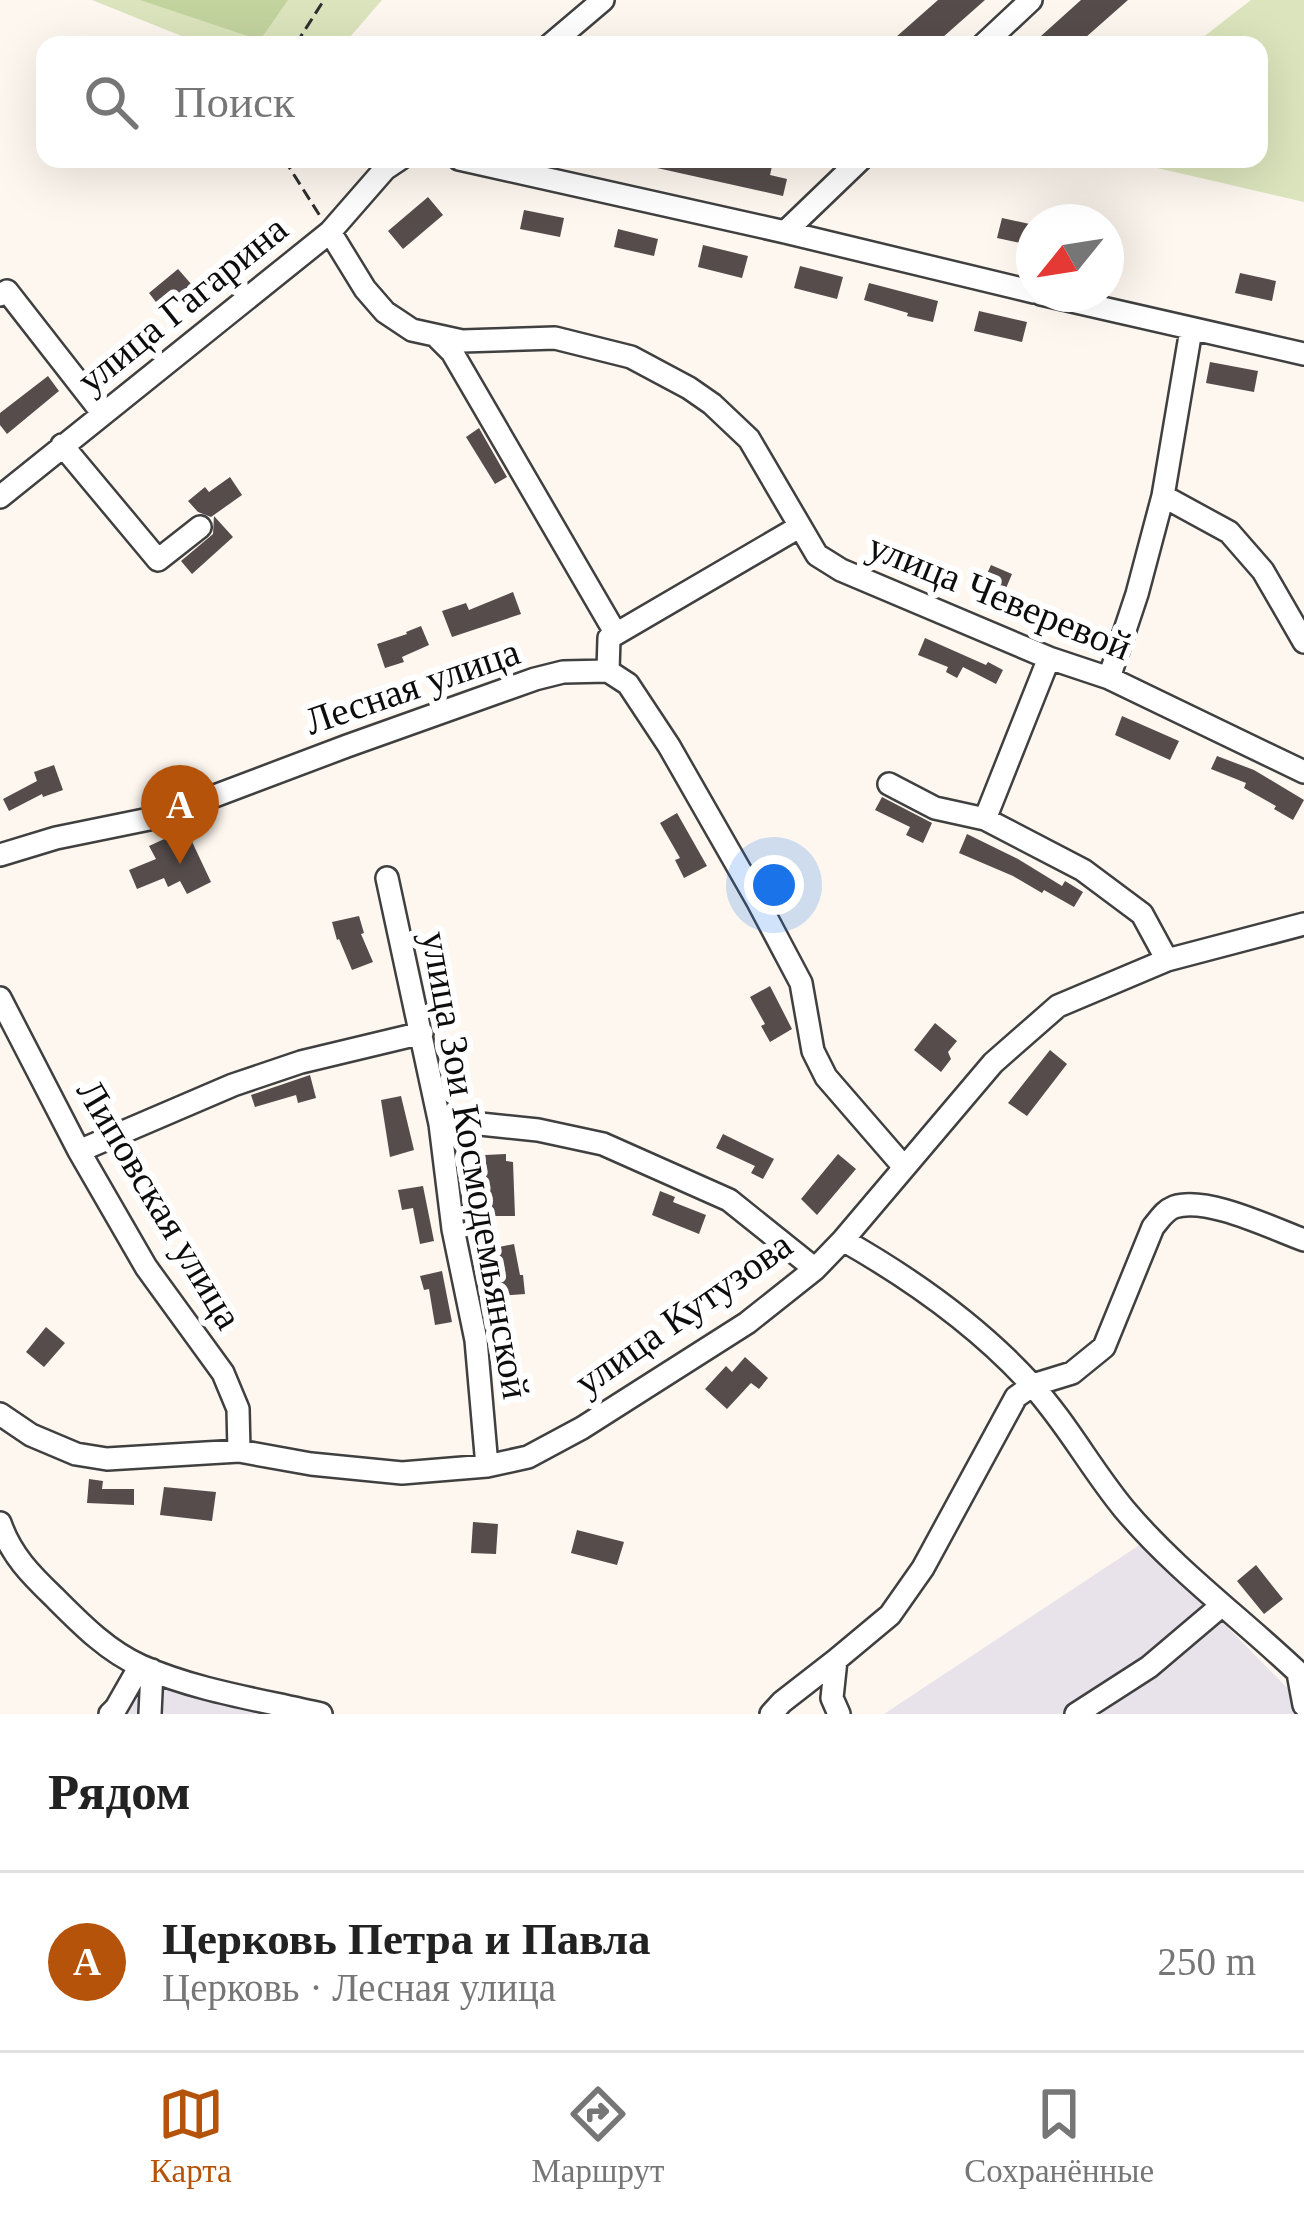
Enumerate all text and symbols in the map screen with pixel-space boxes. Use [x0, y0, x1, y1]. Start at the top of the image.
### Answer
search box [36, 36, 1268, 168]
icon: search [78, 69, 144, 135]
text: Поиск [174, 77, 295, 127]
north arrow [1016, 204, 1124, 312]
street label: улица Гагарина [69, 206, 296, 402]
street label: улица Чеверевой [862, 524, 1138, 669]
street label: Лесная улица [299, 629, 525, 744]
pin: A [141, 765, 219, 864]
your location [744, 855, 804, 915]
street label: улица Зои Космодемьянской [413, 928, 538, 1402]
street label: Липовская улица [68, 1072, 251, 1337]
street label: улица Кутузова [566, 1222, 800, 1404]
text: Рядом [48, 1764, 191, 1820]
text: Церковь Петра и Павла [162, 1914, 651, 1964]
text: A [73, 1940, 101, 1983]
text: 250 m [1157, 1940, 1256, 1983]
text: Церковь · Лесная улица [162, 1966, 556, 2009]
tab: Карта [150, 2081, 232, 2190]
tab: Маршрут [532, 2081, 664, 2190]
tab: Сохранённые [964, 2081, 1154, 2190]

